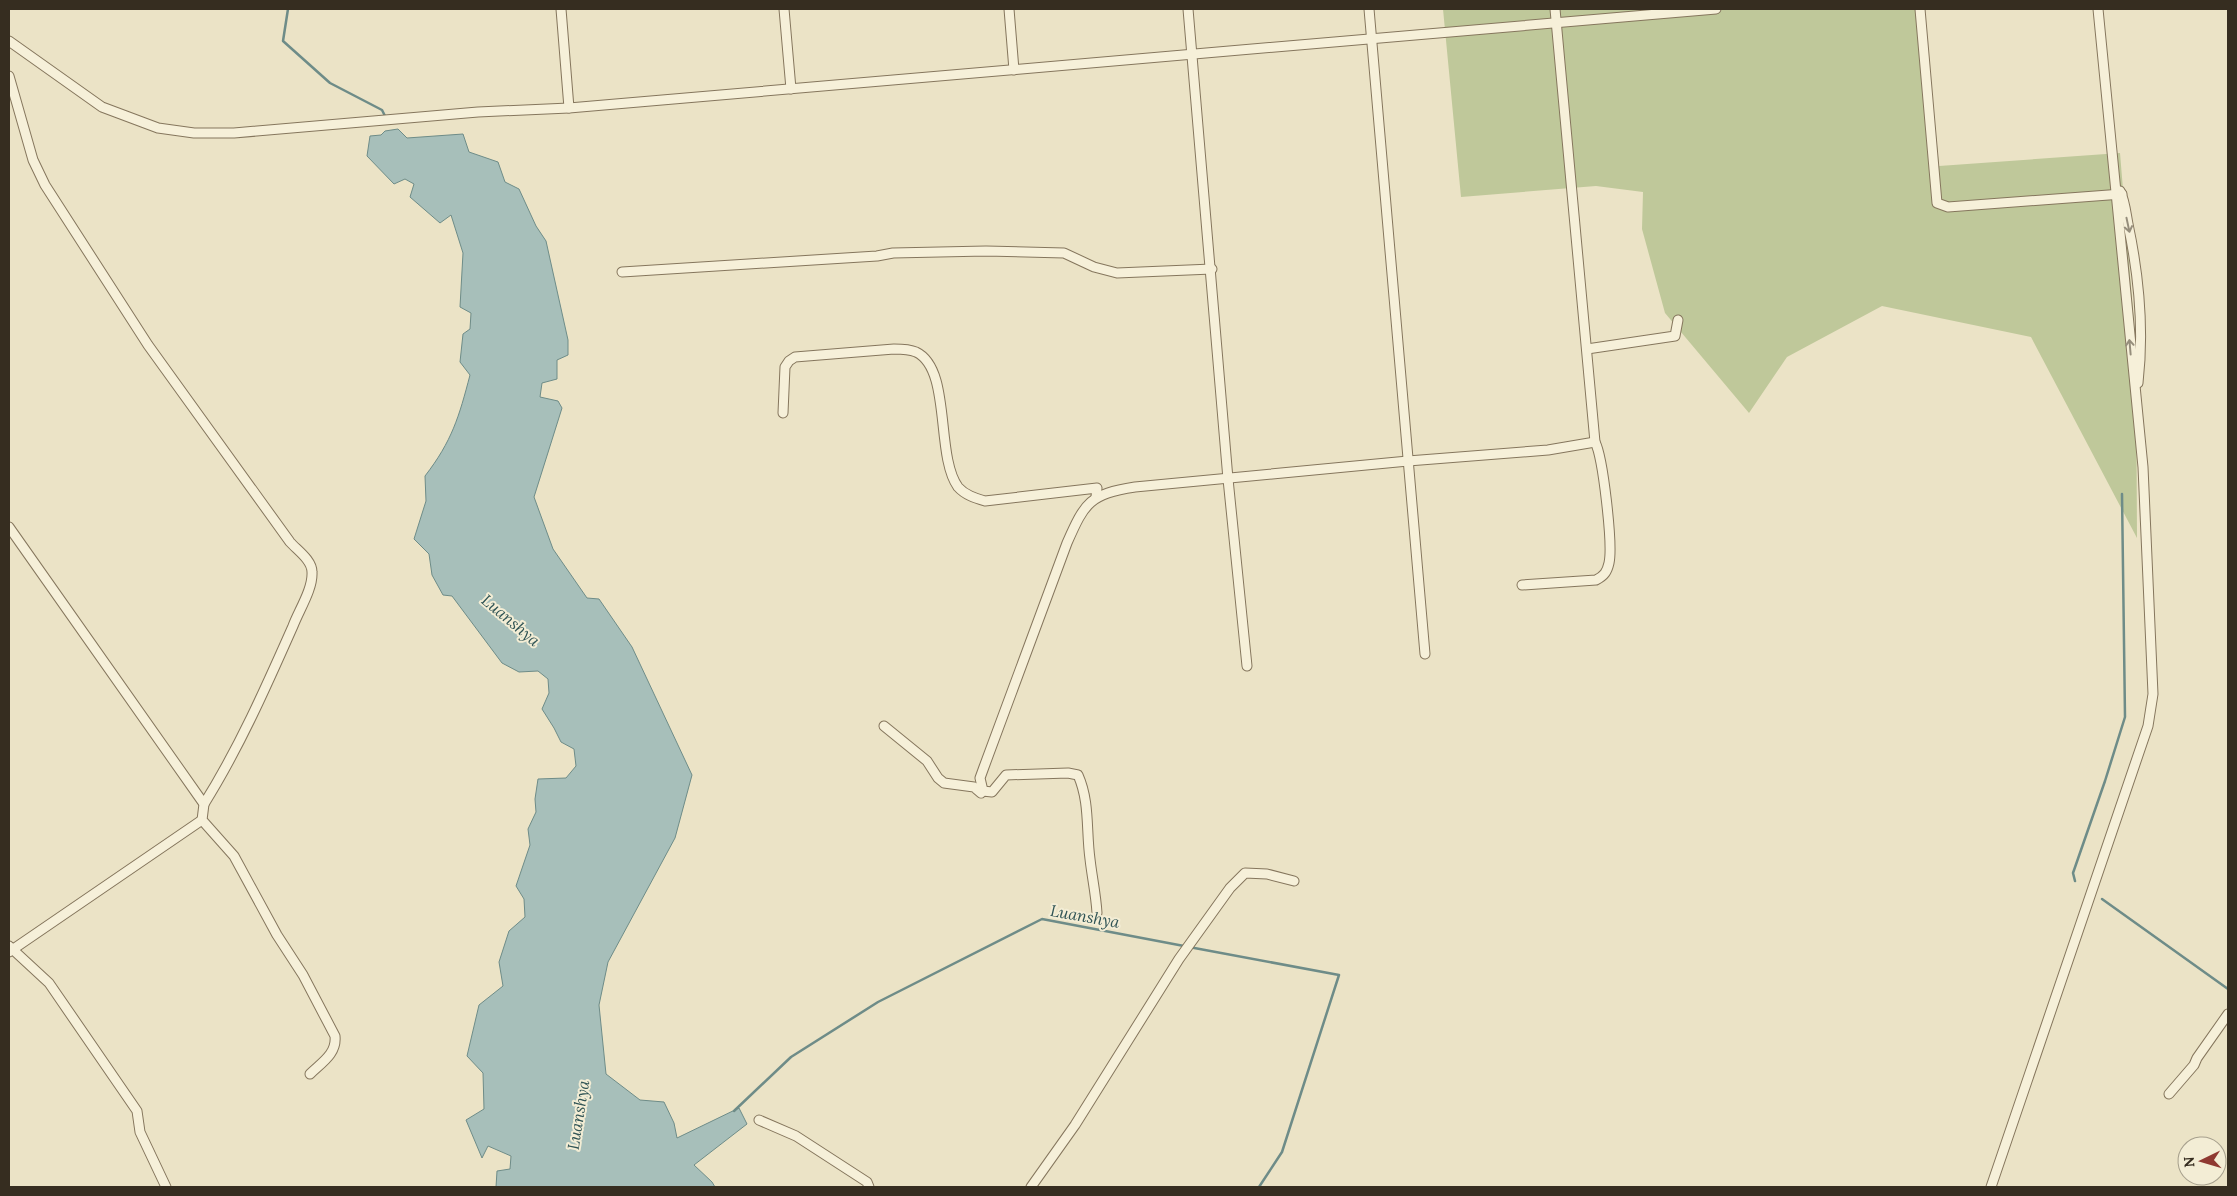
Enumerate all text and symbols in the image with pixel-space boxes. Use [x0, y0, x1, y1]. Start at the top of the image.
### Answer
one-way arrow [2124, 217, 2134, 233]
one-way arrow [2125, 340, 2135, 356]
water label: Luanshya [478, 590, 544, 650]
water label: Luanshya [1049, 900, 1122, 932]
water label: Luanshya [563, 1079, 593, 1151]
north arrow [2177, 1136, 2227, 1186]
text: N [2180, 1156, 2198, 1168]

